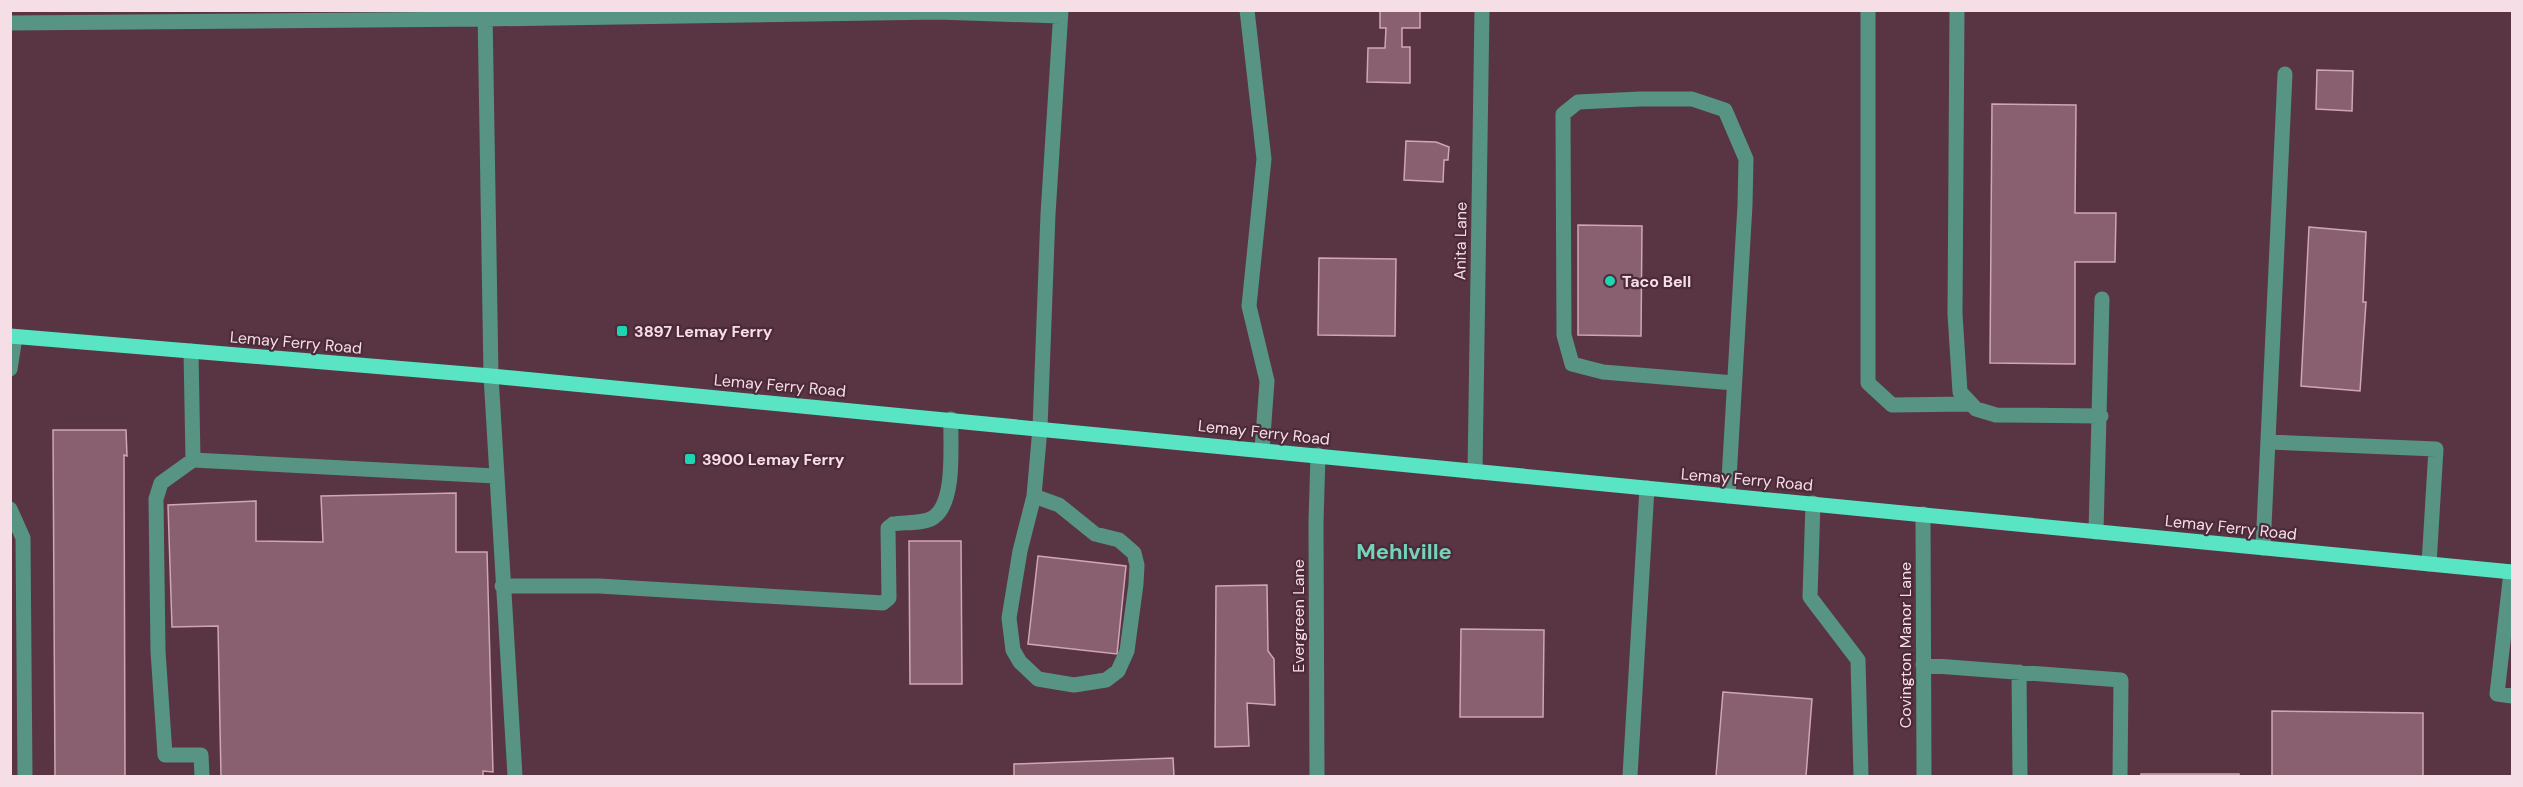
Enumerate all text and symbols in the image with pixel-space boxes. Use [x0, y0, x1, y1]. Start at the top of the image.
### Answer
street label: Anita Lane [1449, 202, 1472, 280]
place label: Taco Bell [1622, 271, 1691, 292]
marker: Taco Bell [1603, 274, 1617, 288]
place label: 3897 Lemay Ferry [634, 321, 773, 342]
marker: 3897 Lemay Ferry [615, 324, 629, 338]
street label: Lemay Ferry Road [229, 326, 363, 359]
street label: Lemay Ferry Road [713, 369, 847, 402]
street label: Lemay Ferry Road [1197, 415, 1331, 450]
place label: 3900 Lemay Ferry [702, 449, 845, 470]
marker: 3900 Lemay Ferry [683, 452, 697, 466]
street label: Lemay Ferry Road [1680, 463, 1814, 496]
street label: Lemay Ferry Road [2164, 510, 2298, 545]
district label: Mehlville [1356, 537, 1452, 566]
street label: Evergreen Lane [1288, 559, 1309, 673]
street label: Covington Manor Lane [1895, 562, 1916, 728]

